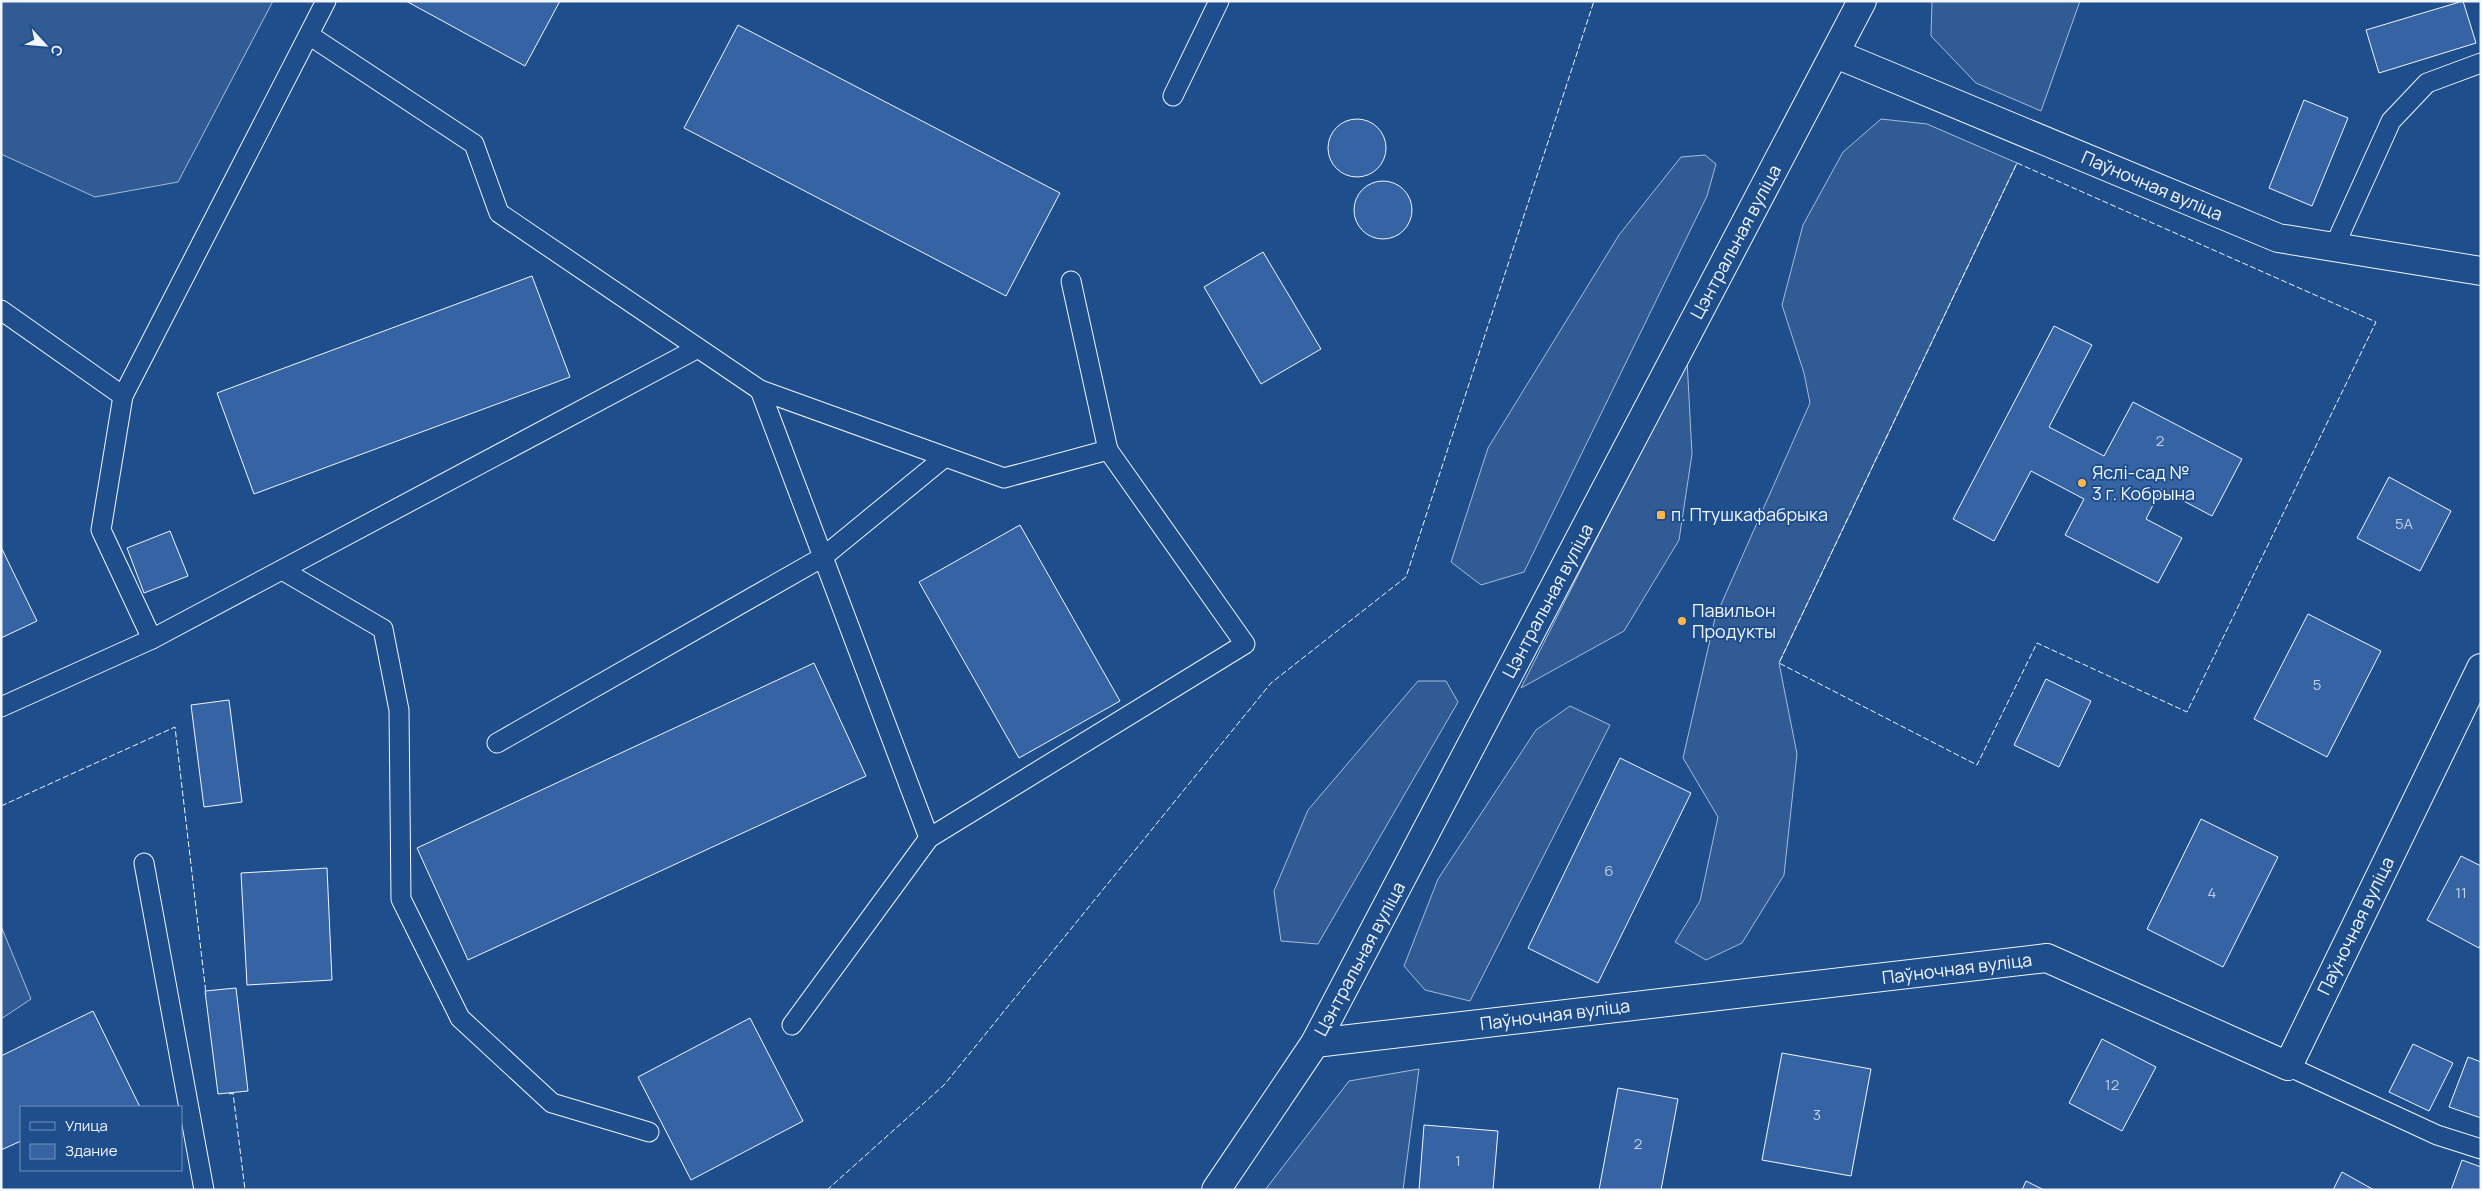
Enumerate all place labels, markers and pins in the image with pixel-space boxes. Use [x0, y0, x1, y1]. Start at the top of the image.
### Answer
place label: Яслі-сад № 3 г. Кобрына [2092, 460, 2195, 505]
marker: Яслі-сад № 3 г. Кобрына [2076, 477, 2088, 489]
place label: п. Птушкафабрыка [1671, 502, 1828, 526]
marker: п. Птушкафабрыка [1655, 509, 1667, 521]
place label: Павильон Продукты [1692, 598, 1776, 643]
marker: Павильон Продукты [1676, 615, 1688, 627]

